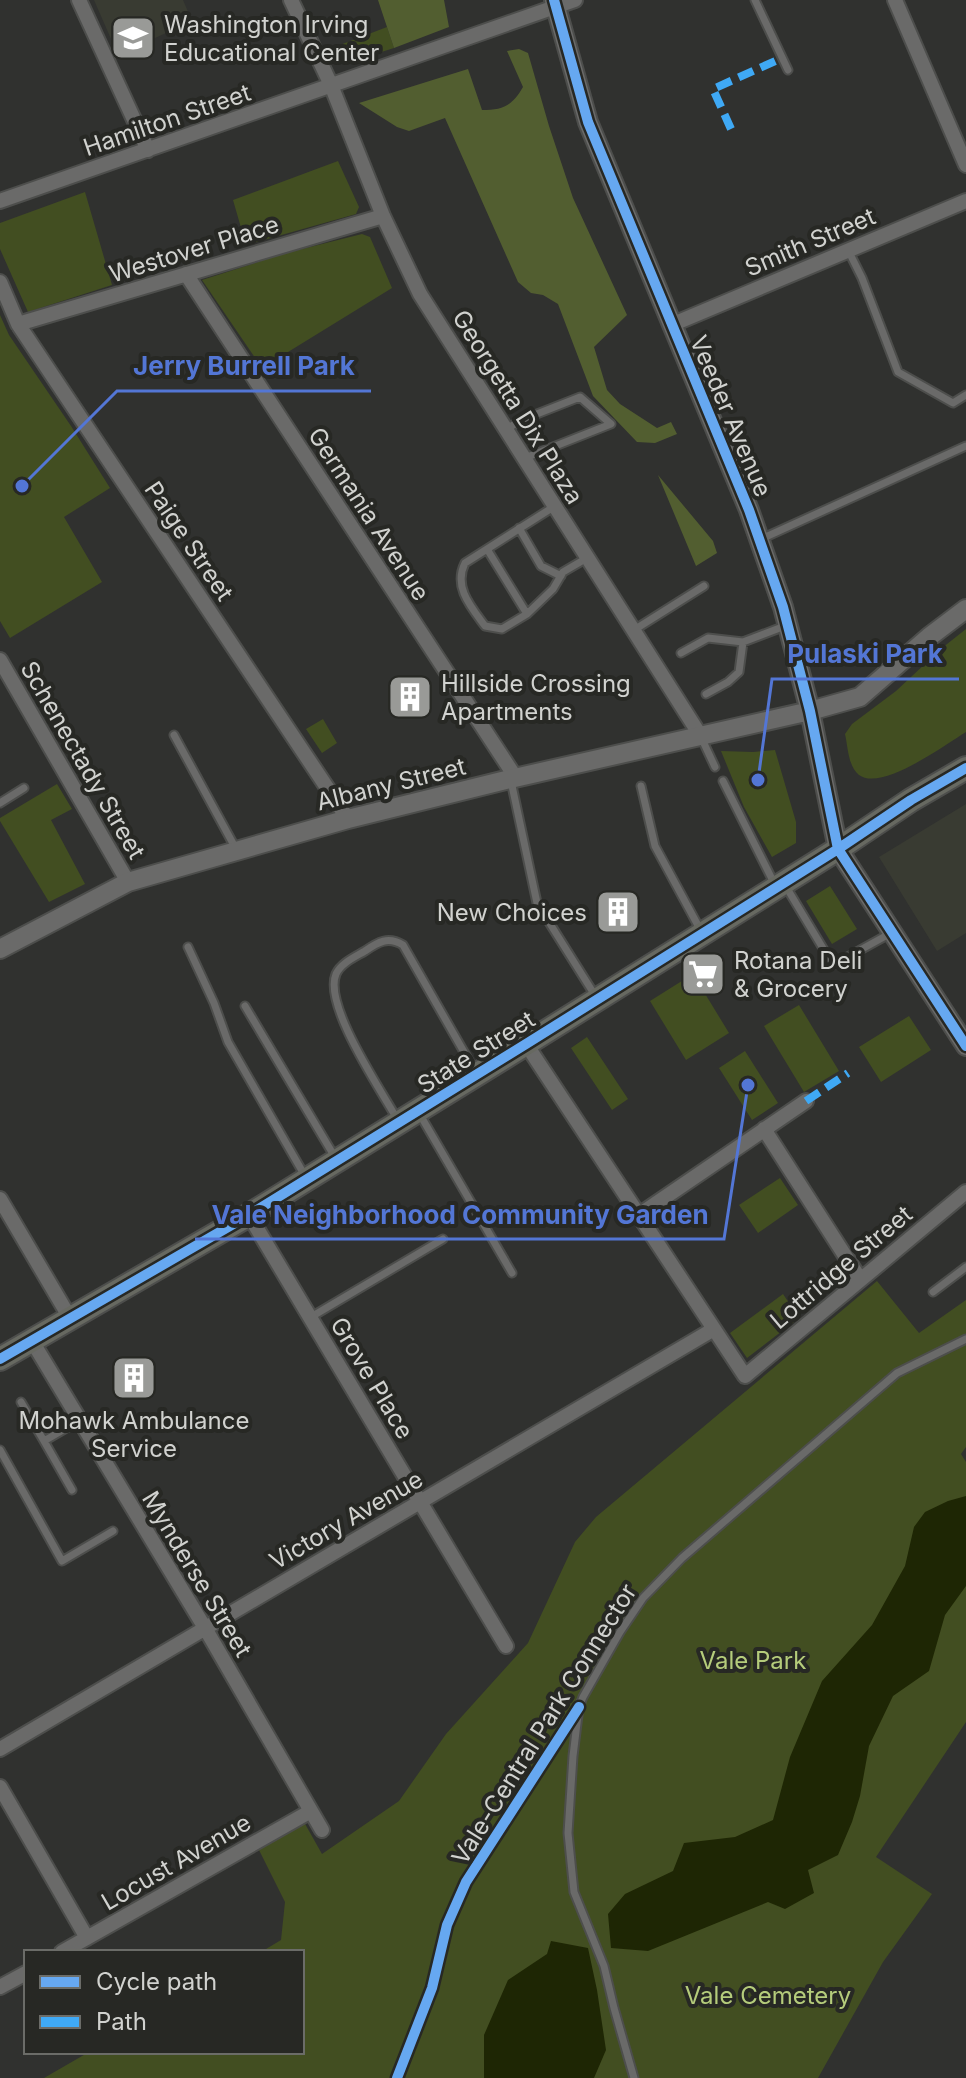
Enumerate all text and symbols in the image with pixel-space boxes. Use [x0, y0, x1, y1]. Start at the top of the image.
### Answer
place label: Washington Irving Educational Center [164, 10, 379, 67]
school or university icon: Washington Irving Educational Center [109, 14, 157, 62]
street label: Hamilton Street [80, 78, 255, 162]
street label: Smith Street [740, 201, 880, 282]
street label: Westover Place [106, 209, 282, 289]
street label: Georgetta Dix Plaza [447, 305, 589, 509]
street label: Veeder Avenue [684, 331, 778, 501]
callout: Jerry Burrell Park [117, 341, 371, 391]
text: Jerry Burrell Park [133, 350, 355, 381]
street label: Germania Avenue [302, 422, 436, 606]
street label: Paige Street [138, 476, 240, 606]
callout: Pulaski Park [772, 629, 959, 679]
text: Pulaski Park [787, 638, 943, 669]
street label: Schenectady Street [15, 656, 151, 864]
place label: Hillside Crossing Apartments [441, 669, 631, 726]
building icon: Hillside Crossing Apartments [386, 673, 434, 721]
street label: Albany Street [313, 751, 469, 817]
building icon: New Choices [594, 888, 642, 936]
place label: New Choices [437, 898, 587, 927]
place label: Rotana Deli & Grocery [734, 946, 862, 1003]
supermarket icon: Rotana Deli & Grocery [679, 950, 727, 998]
street label: State Street [412, 1004, 540, 1100]
callout: Vale Neighborhood Community Garden [195, 1189, 724, 1239]
text: Vale Neighborhood Community Garden [211, 1199, 709, 1230]
street label: Lottridge Street [764, 1199, 918, 1335]
street label: Grove Place [324, 1312, 420, 1444]
building icon: Mohawk Ambulance Service [110, 1354, 158, 1402]
place label: Mohawk Ambulance Service [19, 1406, 249, 1463]
street label: Victory Avenue [264, 1464, 428, 1576]
street label: Mynderse Street [136, 1486, 258, 1662]
street label: Vale-Central Park Connector [445, 1578, 643, 1870]
park label: Vale Park [700, 1646, 806, 1675]
street label: Locust Avenue [96, 1808, 256, 1916]
legend [24, 1950, 304, 2054]
text: Cycle path [96, 1967, 217, 1996]
park label: Vale Cemetery [685, 1981, 851, 2010]
text: Path [96, 2007, 147, 2036]

